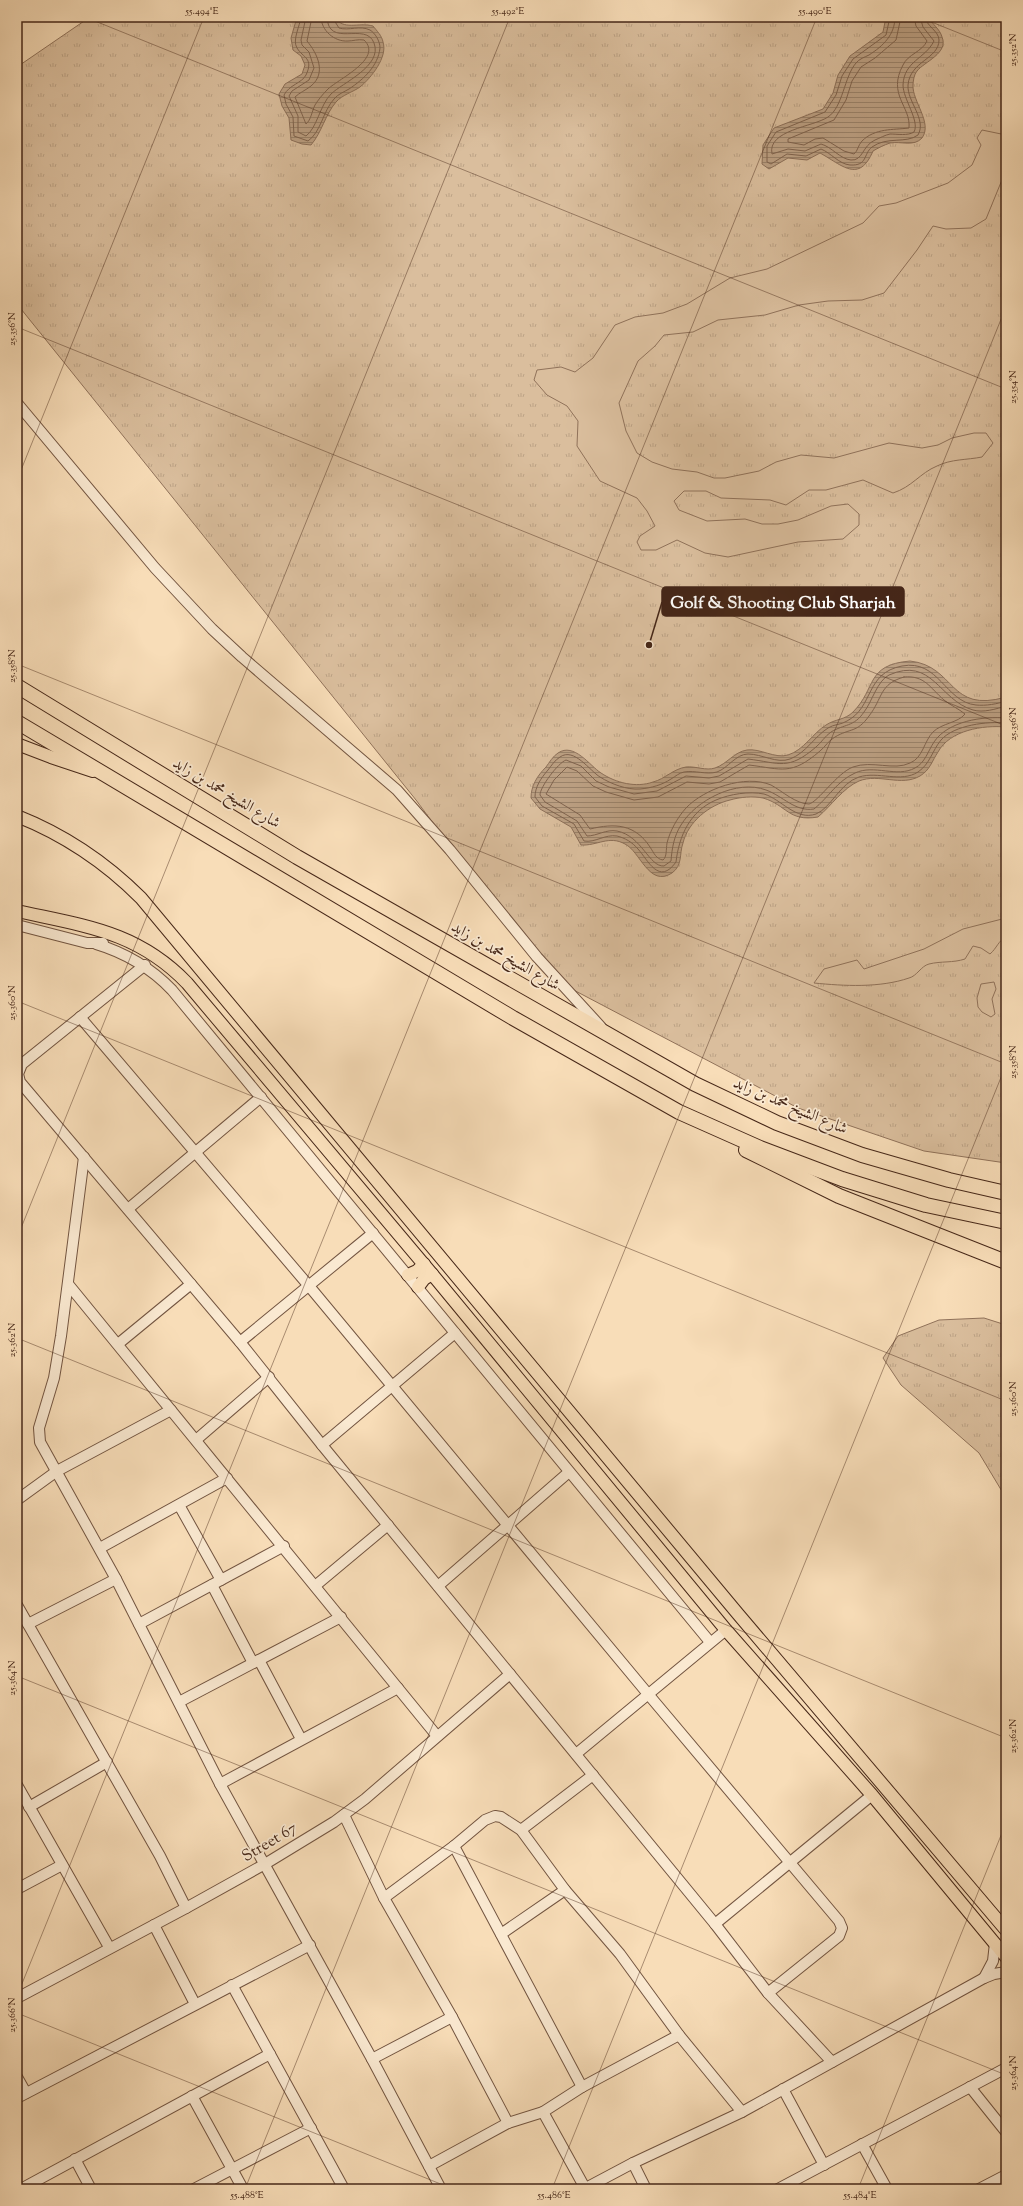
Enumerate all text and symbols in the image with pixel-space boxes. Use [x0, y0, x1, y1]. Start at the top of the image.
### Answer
text: 55.494°E [185, 4, 218, 19]
text: 55.492°E [491, 4, 524, 19]
text: 55.490°E [798, 4, 831, 19]
text: 25.352°N [1006, 33, 1021, 67]
text: 25.356°N [5, 312, 20, 346]
text: 25.354°N [1006, 370, 1021, 404]
callout: Golf & Shooting Club Sharjah [662, 587, 904, 616]
text: Golf & Shooting Club Sharjah [670, 592, 896, 616]
text: 25.358°N [5, 649, 20, 683]
text: 25.356°N [1006, 707, 1021, 741]
street label: شارع الشيخ محمد بن زايد [167, 753, 284, 836]
street label: شارع الشيخ محمد بن زايد [446, 916, 564, 998]
text: 25.360°N [5, 985, 20, 1021]
text: 25.358°N [1006, 1045, 1021, 1079]
street label: شارع الشيخ محمد بن زايد [729, 1073, 851, 1142]
text: 25.362°N [5, 1323, 20, 1357]
text: 25.360°N [1006, 1381, 1021, 1417]
text: 25.364°N [5, 1661, 20, 1695]
text: 25.362°N [1006, 1719, 1021, 1753]
street label: Street 67 [238, 1818, 302, 1868]
text: 25.366°N [5, 1997, 20, 2033]
text: 25.364°N [1006, 2056, 1021, 2090]
text: 55.488°E [229, 2188, 264, 2203]
text: 55.486°E [536, 2188, 571, 2203]
text: 55.484°E [843, 2188, 876, 2203]

